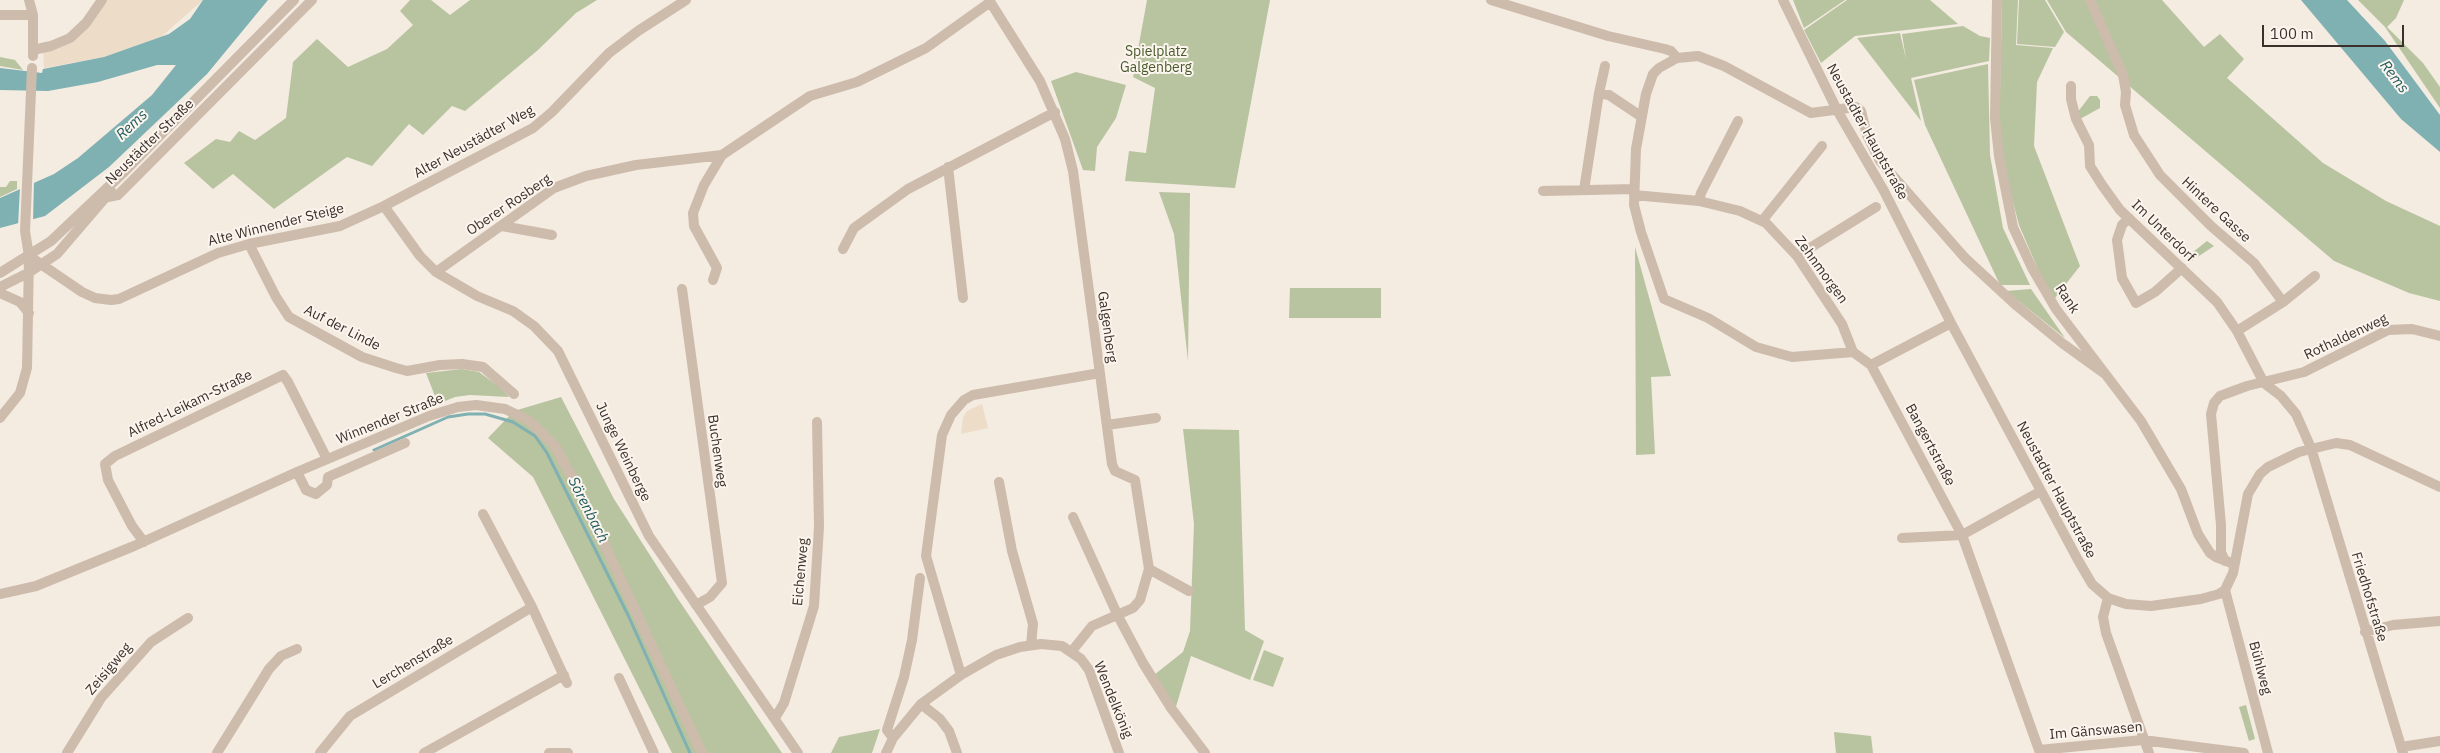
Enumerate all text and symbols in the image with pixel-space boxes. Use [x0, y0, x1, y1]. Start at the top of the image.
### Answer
scale bar [2265, 15, 2408, 47]
text: 100 m [2270, 24, 2314, 43]
park label: Spielplatz Galgenberg [1120, 44, 1192, 76]
water label: Rems [2376, 57, 2412, 97]
street label: Neustadter Hauptstraße [1823, 61, 1911, 203]
street label: Neustädter Straße [102, 96, 198, 188]
street label: Alter Neustädter Weg [411, 102, 537, 182]
water label: Rems [113, 106, 151, 144]
street label: Oberer Rosberg [464, 171, 554, 239]
street label: Hintere Gasse [2178, 174, 2254, 246]
street label: Im Unterdorf [2128, 197, 2198, 265]
street label: Alte Winnender Steige [206, 200, 346, 250]
street label: Zehnmorgen [1791, 233, 1851, 307]
street label: Rank [2051, 281, 2083, 317]
street label: Galgenberg [1094, 290, 1120, 364]
street label: Auf der Linde [301, 302, 383, 354]
street label: Rothaldenweg [2302, 310, 2390, 364]
street label: Alfred-Leikam-Straße [125, 367, 255, 441]
street label: Winnender Straße [334, 390, 446, 448]
street label: Junge Weinberge [592, 400, 654, 504]
street label: Bangertstraße [1901, 401, 1959, 489]
street label: Buchenweg [704, 413, 730, 489]
street label: Neustadter Hauptstraße [2013, 419, 2099, 561]
water label: Sörenbach [564, 474, 612, 546]
street label: Eichenweg [790, 537, 812, 607]
street label: Friedhofstraße [2347, 550, 2391, 644]
street label: Lerchenstraße [370, 631, 456, 693]
street label: Bühlweg [2245, 639, 2275, 697]
street label: Zeisigweg [82, 640, 136, 698]
street label: Wendelkönig [1090, 659, 1136, 741]
street label: Im Gänswasen [2049, 719, 2143, 743]

